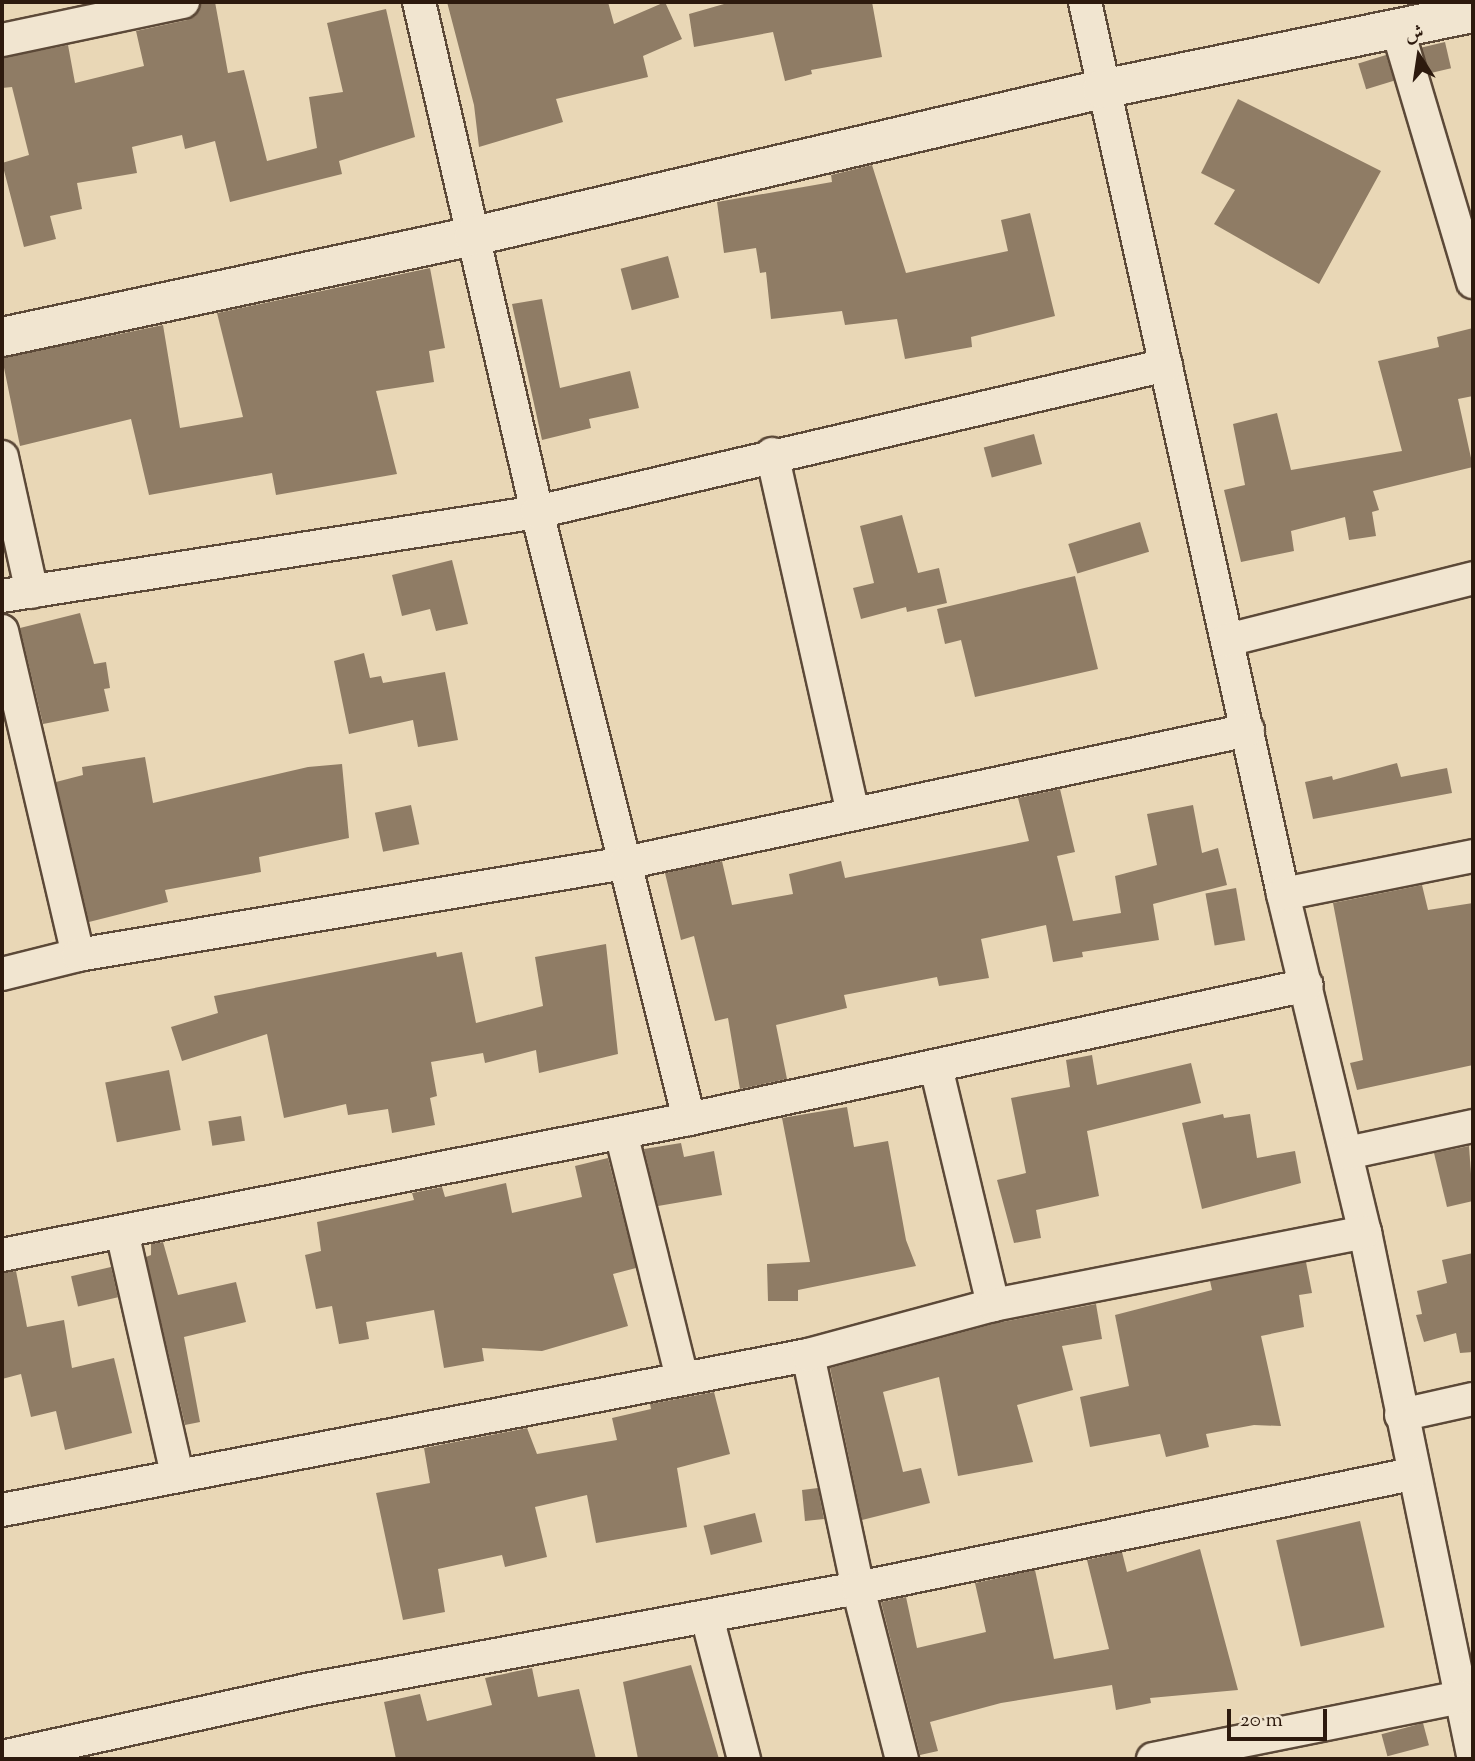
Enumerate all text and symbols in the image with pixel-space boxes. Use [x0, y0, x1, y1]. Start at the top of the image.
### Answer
text: ش [1402, 20, 1427, 50]
north arrow [1384, 21, 1454, 91]
scale bar [1230, 1694, 1330, 1738]
text: 20 m [1240, 1706, 1283, 1736]

